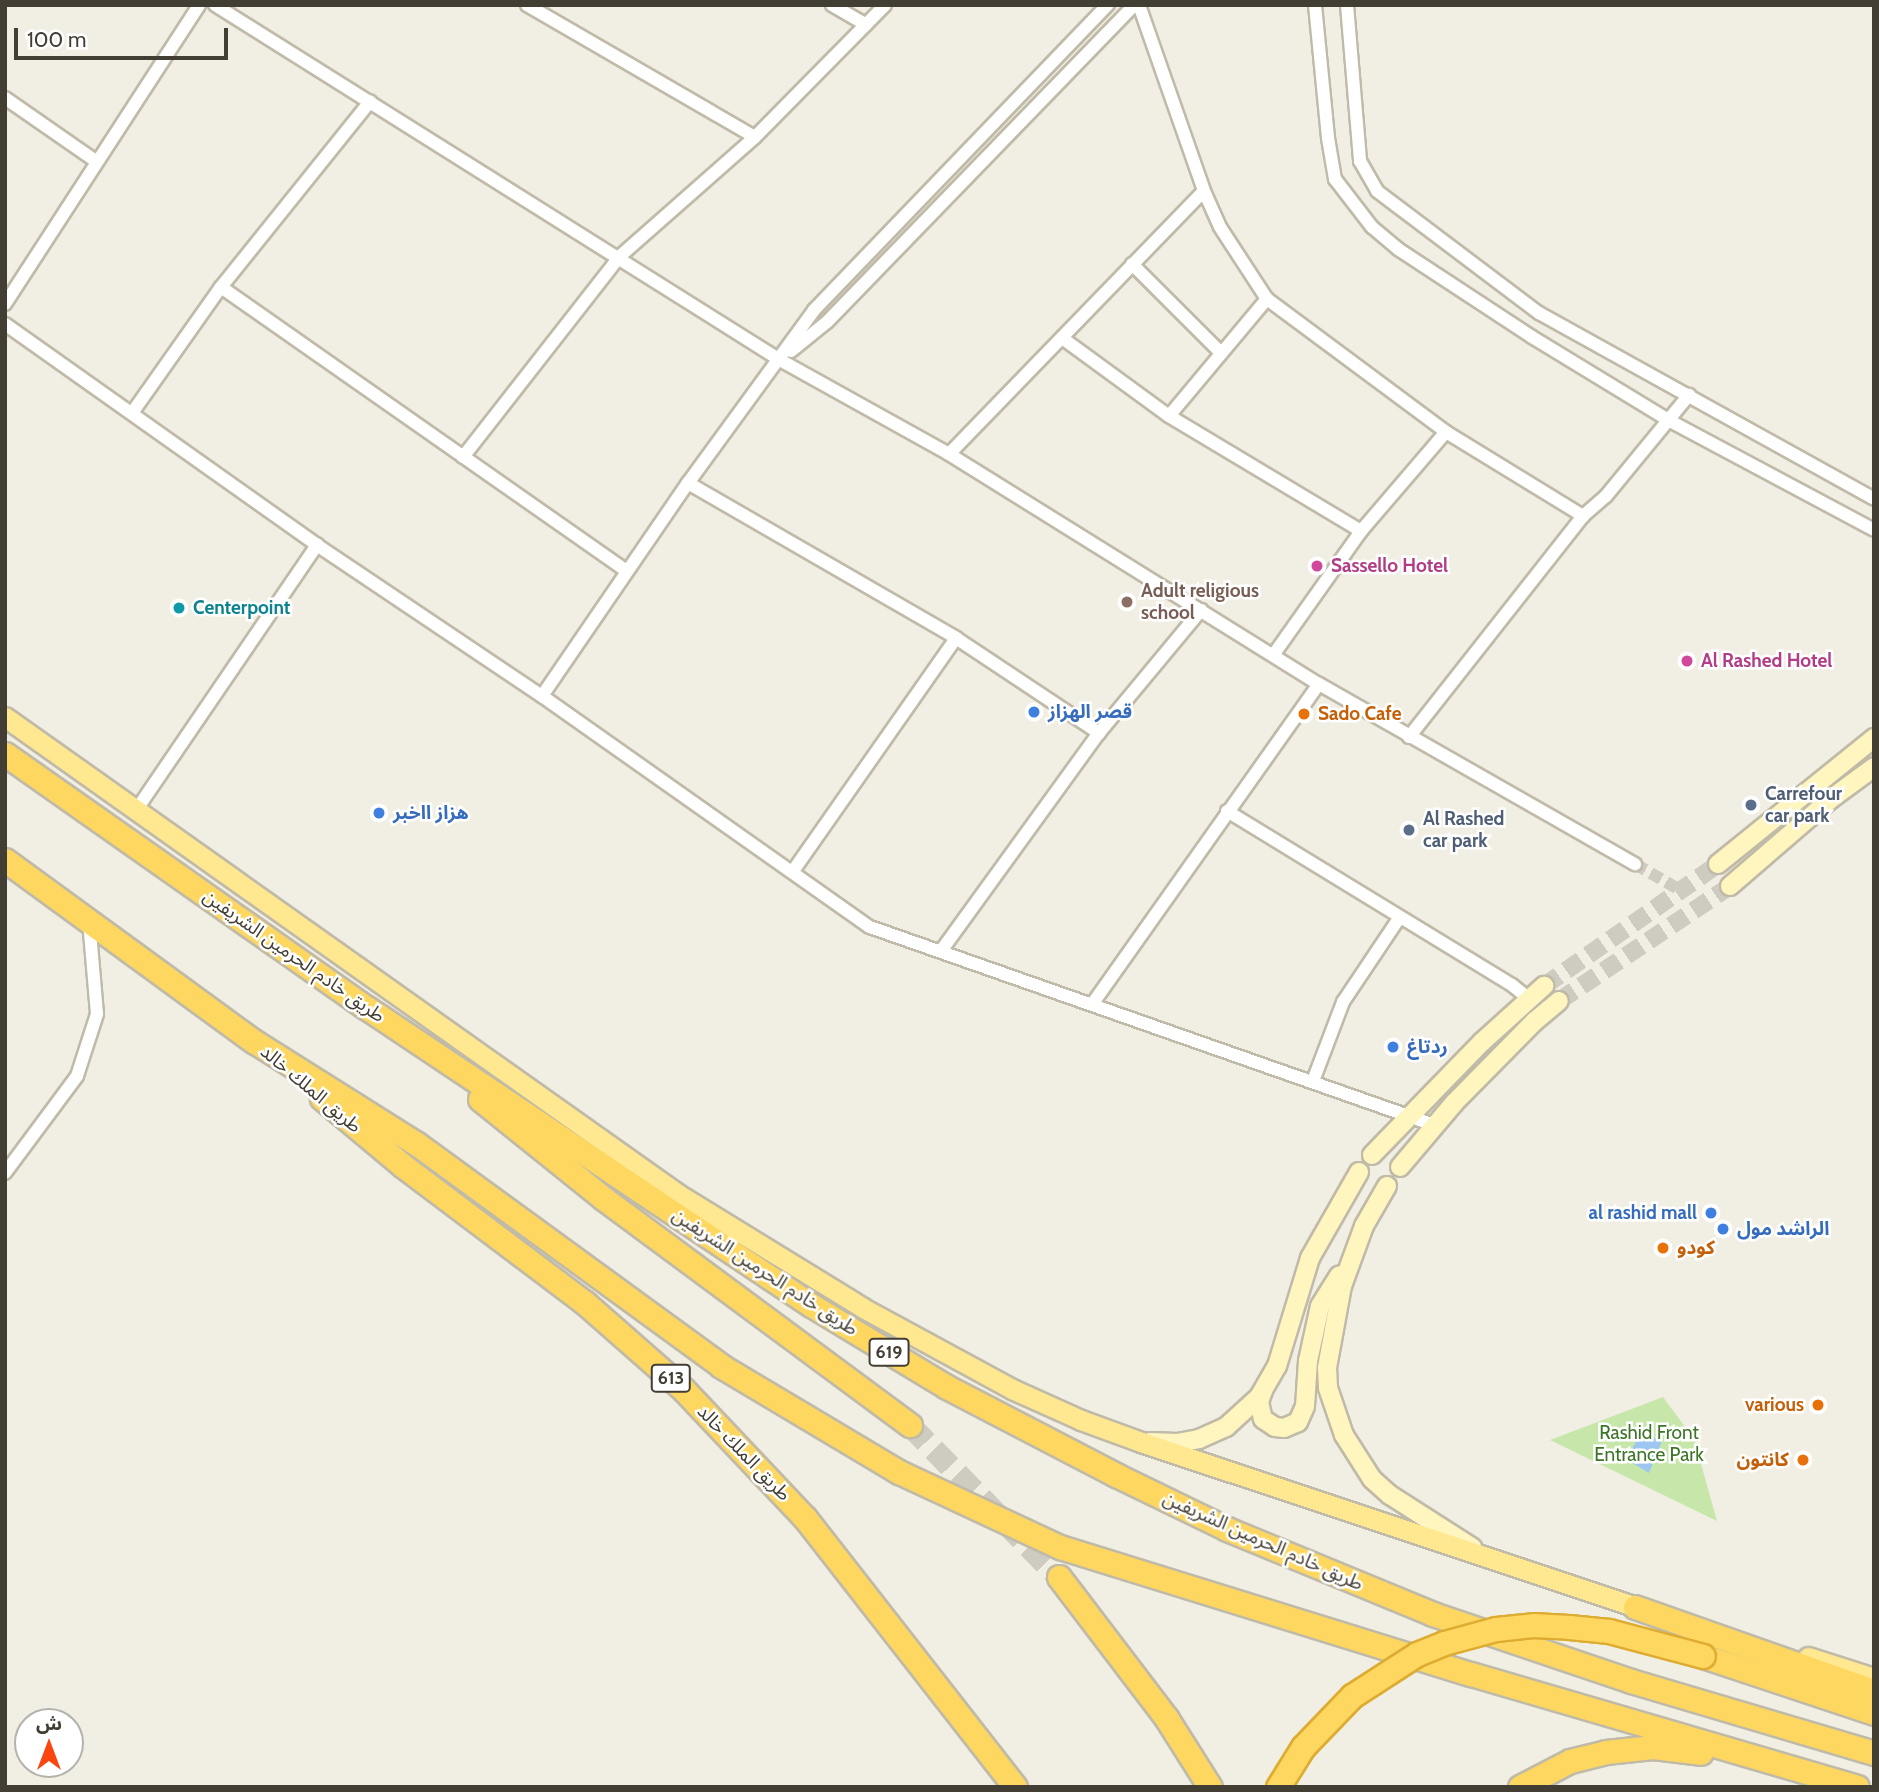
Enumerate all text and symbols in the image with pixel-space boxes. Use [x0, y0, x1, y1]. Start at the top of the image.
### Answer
scale bar [18, 14, 231, 58]
text: 100 m [27, 27, 86, 52]
place label: Sassello Hotel [1331, 555, 1448, 577]
marker: Sassello Hotel [1309, 558, 1325, 574]
place label: Adult religious school [1141, 580, 1259, 624]
marker: Adult religious school [1119, 594, 1135, 610]
place label: Centerpoint [193, 597, 290, 619]
marker: Centerpoint [171, 600, 187, 616]
place label: Al Rashed Hotel [1701, 650, 1832, 672]
marker: Al Rashed Hotel [1679, 653, 1695, 669]
place label: قصر الهزاز [1048, 701, 1132, 723]
place label: Sado Cafe [1318, 703, 1402, 725]
marker: قصر الهزاز [1026, 704, 1042, 720]
marker: Sado Cafe [1296, 706, 1312, 722]
place label: Carrefour car park [1765, 783, 1842, 827]
marker: Carrefour car park [1743, 797, 1759, 813]
place label: هزاز ااخبر [393, 802, 469, 824]
marker: هزاز ااخبر [371, 805, 387, 821]
place label: Al Rashed car park [1423, 808, 1504, 852]
marker: Al Rashed car park [1401, 822, 1417, 838]
street label: طريق خادم الحرمين الشريفين [199, 885, 389, 1027]
place label: ردتاغ [1407, 1036, 1448, 1058]
marker: ردتاغ [1385, 1039, 1401, 1055]
street label: طريق الملك خالد [256, 1040, 366, 1138]
place label: al rashid mall [1588, 1202, 1697, 1224]
street label: طريق خادم الحرمين الشريفين [668, 1203, 862, 1341]
marker: al rashid mall [1703, 1205, 1719, 1221]
place label: الراشد مول [1737, 1218, 1829, 1240]
marker: الراشد مول [1715, 1221, 1731, 1237]
place label: كودو [1677, 1237, 1715, 1259]
marker: كودو [1655, 1240, 1671, 1256]
road number: 619 [868, 1338, 910, 1366]
road number: 613 [650, 1364, 692, 1392]
place label: various [1745, 1394, 1804, 1416]
marker: various [1810, 1397, 1826, 1413]
street label: طريق الملك خالد [692, 1400, 796, 1506]
park label: Rashid Front Entrance Park [1594, 1422, 1704, 1466]
place label: كانتون [1737, 1449, 1789, 1471]
marker: كانتون [1795, 1452, 1811, 1468]
street label: طريق خادم الحرمين الشريفين [1159, 1487, 1367, 1595]
north arrow [14, 1708, 84, 1778]
text: ش [36, 1712, 62, 1735]

